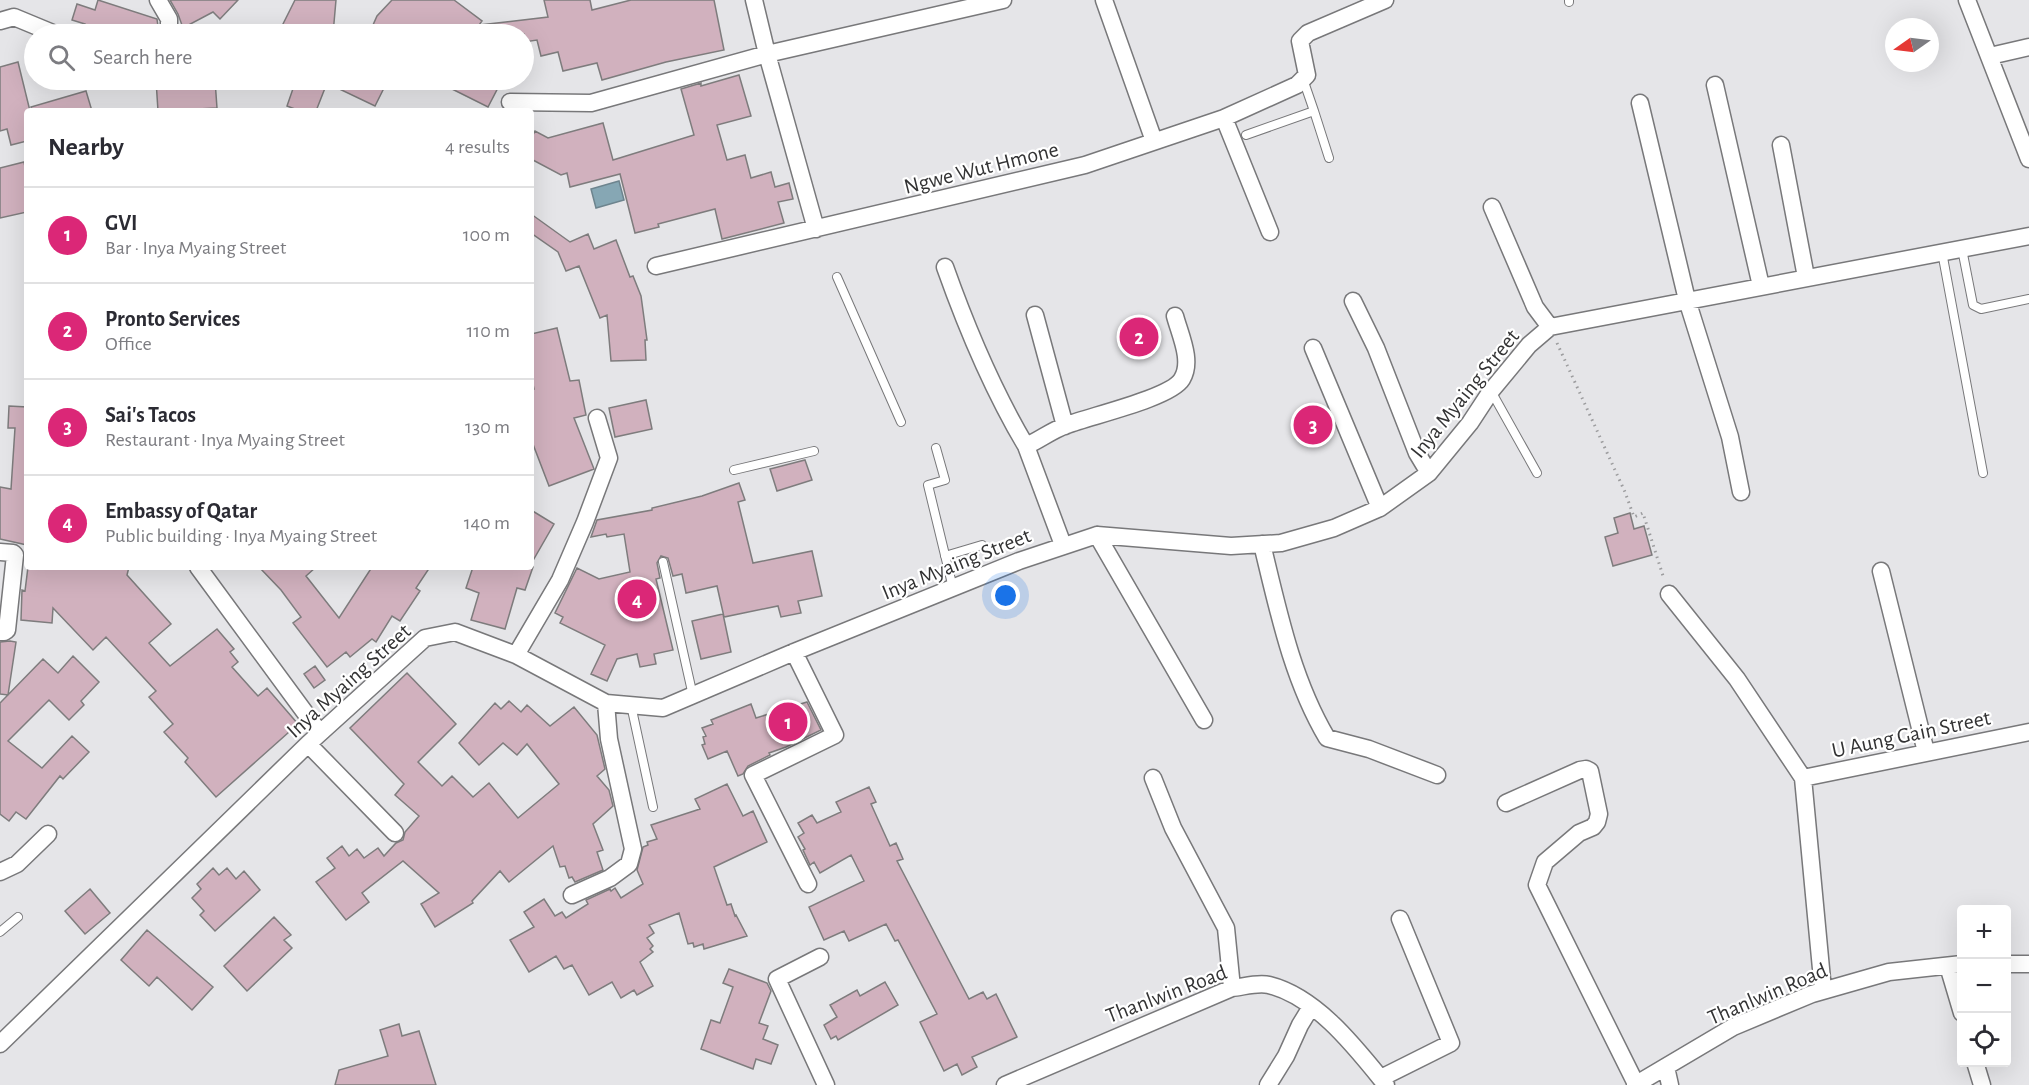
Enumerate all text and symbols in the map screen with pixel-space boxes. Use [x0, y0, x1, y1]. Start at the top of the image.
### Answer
north arrow [1885, 18, 1939, 72]
search box [24, 24, 534, 90]
icon: search [45, 41, 78, 74]
text: Search here [93, 46, 192, 68]
text: Nearby [48, 134, 124, 160]
text: 4 results [445, 137, 510, 157]
street label: Ngwe Wut Hmone [902, 138, 1061, 198]
text: GVI [105, 212, 137, 234]
text: 1 [64, 225, 71, 245]
text: 100 m [463, 225, 510, 245]
text: Bar · Inya Myaing Street [105, 238, 286, 258]
text: Pronto Services [105, 308, 240, 330]
pin: 2 [1120, 314, 1158, 360]
text: 2 [63, 321, 72, 341]
text: 110 m [466, 321, 510, 341]
street label: Inya Myaing Street [1406, 325, 1523, 462]
text: Office [105, 334, 152, 354]
pin: 3 [1294, 402, 1332, 448]
text: Sai's Tacos [105, 404, 196, 426]
text: 3 [63, 417, 72, 437]
text: 130 m [465, 417, 510, 437]
text: Restaurant · Inya Myaing Street [105, 430, 345, 450]
text: Embassy of Qatar [105, 500, 257, 522]
text: 4 [62, 513, 73, 533]
text: 140 m [464, 513, 510, 533]
street label: Inya Myaing Street [879, 524, 1034, 604]
text: Public building · Inya Myaing Street [105, 526, 377, 546]
pin: 4 [618, 576, 656, 622]
your location [991, 581, 1020, 610]
street label: Inya Myaing Street [282, 620, 415, 742]
pin: 1 [768, 700, 808, 744]
street label: U Aung Gain Street [1830, 706, 1993, 762]
map controls [1957, 905, 2011, 1067]
button: + [1957, 905, 2011, 959]
street label: Thanlwin Road [1704, 959, 1830, 1029]
button: − [1957, 959, 2011, 1013]
street label: Thanlwin Road [1103, 961, 1230, 1027]
button: locate [1957, 1013, 2011, 1067]

